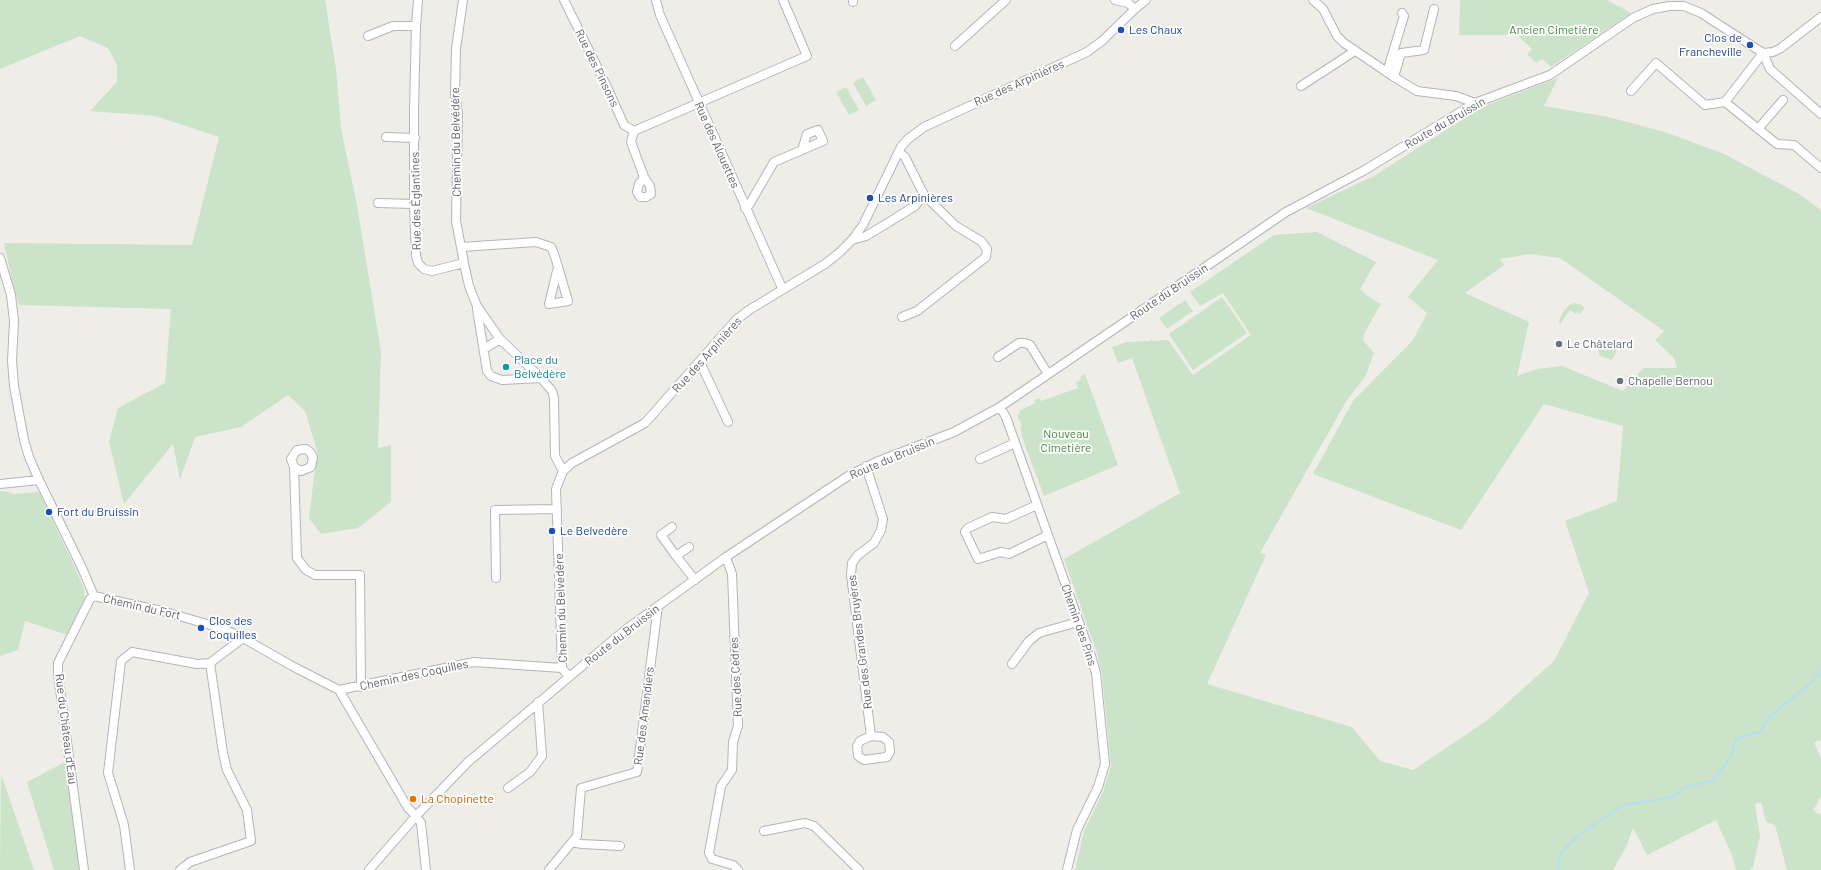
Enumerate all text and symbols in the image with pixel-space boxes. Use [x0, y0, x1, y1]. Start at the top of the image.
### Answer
place label: Les Chaux [1129, 23, 1182, 37]
park label: Ancien Cimetière [1509, 23, 1599, 37]
marker: Les Chaux [1116, 25, 1126, 35]
street label: Rue des Pinsons [572, 27, 622, 109]
place label: Clos de Francheville [1679, 31, 1742, 59]
marker: Clos de Francheville [1745, 40, 1755, 50]
street label: Rue des Arpinières [972, 57, 1066, 109]
street label: Chemin du Belvédère [448, 87, 464, 197]
street label: Route du Bruissin [1402, 94, 1488, 152]
street label: Rue des Alouettes [691, 99, 743, 191]
street label: Rue des Églantines [408, 152, 424, 250]
place label: Les Arpinières [878, 191, 953, 205]
marker: Les Arpinières [865, 193, 875, 203]
street label: Route du Bruissin [1127, 261, 1211, 323]
street label: Rue des Arpinières [669, 314, 745, 396]
place label: Le Châtelard [1567, 337, 1633, 351]
marker: Le Châtelard [1554, 339, 1564, 349]
place label: Place du Belvédère [514, 353, 566, 381]
marker: Place du Belvédère [501, 362, 511, 372]
place label: Chapelle Bernou [1628, 374, 1713, 388]
marker: Chapelle Bernou [1615, 376, 1625, 386]
park label: Nouveau Cimetière [1040, 427, 1092, 455]
street label: Route du Bruissin [847, 434, 937, 482]
place label: Fort du Bruissin [57, 505, 139, 519]
marker: Fort du Bruissin [44, 507, 54, 517]
place label: Le Belvedère [560, 524, 628, 538]
marker: Le Belvedère [547, 526, 557, 536]
street label: Chemin du Belvédère [552, 553, 570, 663]
street label: Rue des Grandes Bruyères [845, 574, 875, 710]
street label: Chemin des Pins [1058, 582, 1100, 668]
street label: Chemin du Fort [102, 591, 182, 623]
street label: Route du Bruissin [582, 601, 662, 669]
place label: Clos des Coquilles [209, 614, 257, 642]
marker: Clos des Coquilles [196, 623, 206, 633]
street label: Rue des Cèdres [727, 637, 745, 717]
street label: Chemin des Coquilles [358, 656, 470, 694]
street label: Rue des Amandiers [631, 666, 657, 766]
street label: Rue du Château d'Eau [52, 673, 80, 785]
place label: La Chopinette [421, 792, 494, 806]
marker: La Chopinette [408, 794, 418, 804]

